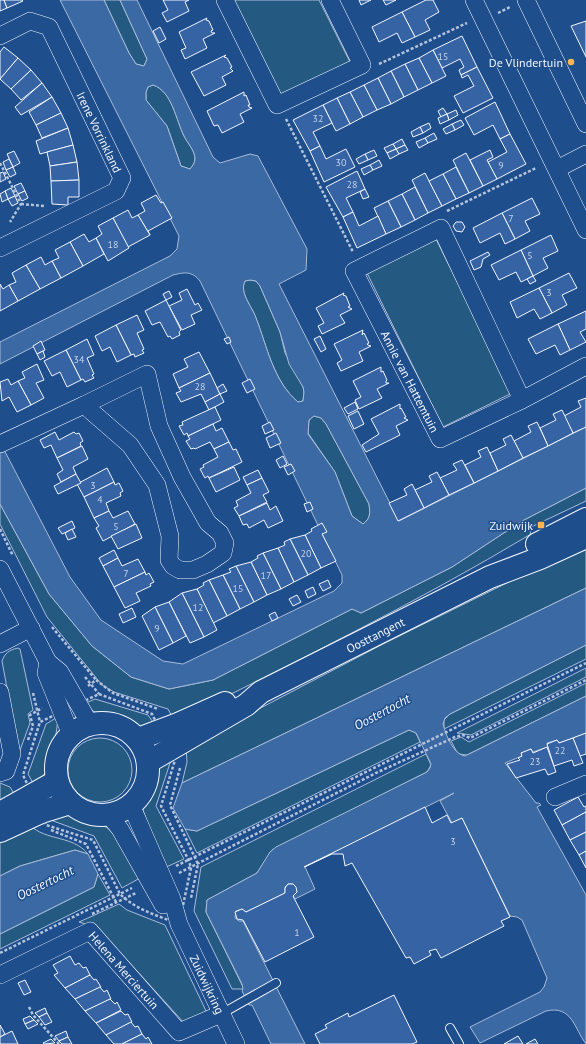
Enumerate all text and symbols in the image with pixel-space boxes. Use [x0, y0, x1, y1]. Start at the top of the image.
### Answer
house number: 15 [438, 50, 448, 63]
place label: De Vlindertuin [489, 55, 563, 70]
marker: De Vlindertuin [566, 57, 576, 67]
street label: Irene Vorrinkland [74, 89, 126, 175]
house number: 32 [313, 112, 323, 125]
house number: 30 [336, 156, 347, 169]
house number: 9 [498, 159, 504, 172]
house number: 28 [347, 178, 357, 191]
house number: 7 [508, 212, 514, 225]
house number: 18 [108, 238, 118, 251]
house number: 5 [527, 249, 533, 262]
house number: 3 [546, 286, 552, 299]
street label: Annie van Hattemtuin [378, 328, 443, 435]
house number: 34 [74, 353, 85, 366]
house number: 28 [195, 380, 205, 393]
house number: 3 [90, 479, 96, 492]
house number: 4 [97, 493, 103, 506]
place label: Zuidwijk [490, 518, 533, 533]
house number: 5 [113, 520, 119, 533]
marker: Zuidwijk [536, 520, 546, 530]
house number: 20 [301, 547, 312, 560]
house number: 7 [123, 567, 129, 580]
house number: 17 [261, 569, 271, 582]
house number: 15 [233, 582, 243, 595]
house number: 12 [193, 601, 203, 614]
street label: Oosttangent [343, 614, 407, 656]
house number: 9 [154, 622, 160, 635]
water label: Oostertocht [351, 690, 414, 734]
house number: 22 [555, 744, 565, 757]
house number: 23 [530, 755, 540, 768]
house number: 3 [450, 835, 456, 848]
water label: Oostertocht [14, 861, 77, 904]
house number: 1 [294, 926, 300, 939]
street label: Helena Merciertuin [86, 928, 163, 1012]
street label: Zuidwijkring [187, 952, 228, 1016]

